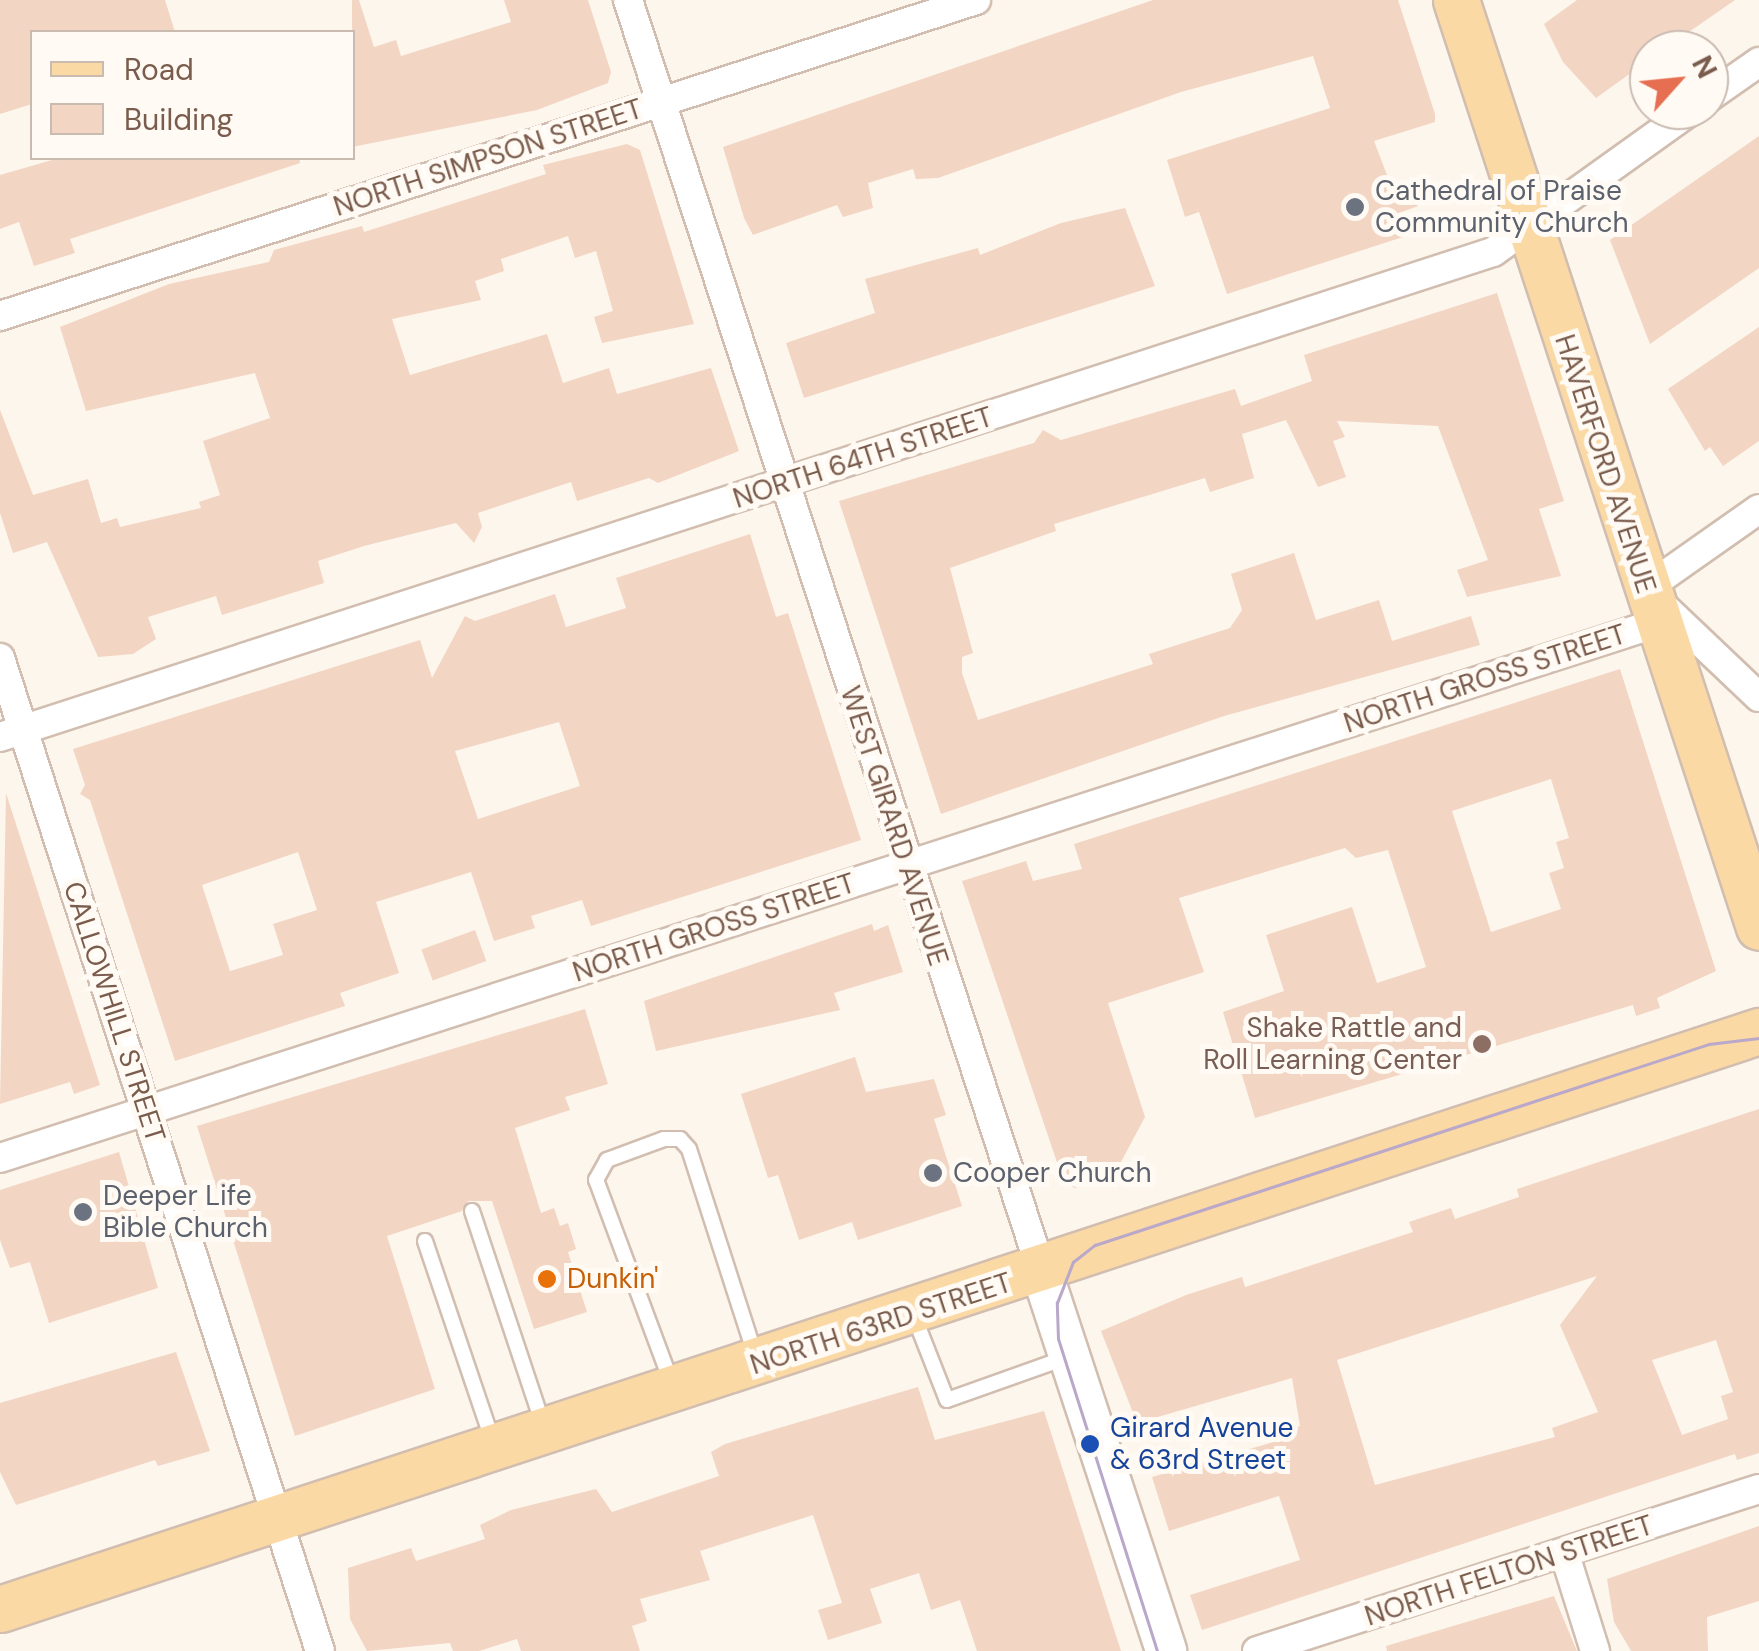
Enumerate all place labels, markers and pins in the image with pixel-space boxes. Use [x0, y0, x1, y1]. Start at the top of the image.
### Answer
place label: Cathedral of Praise Community Church [1375, 174, 1629, 240]
marker: Cathedral of Praise Community Church [1344, 196, 1366, 218]
place label: Shake Rattle and Roll Learning Center [1203, 1011, 1462, 1077]
marker: Shake Rattle and Roll Learning Center [1471, 1033, 1493, 1055]
place label: Cooper Church [953, 1156, 1152, 1190]
marker: Cooper Church [922, 1162, 944, 1184]
place label: Deeper Life Bible Church [103, 1179, 268, 1245]
marker: Deeper Life Bible Church [72, 1201, 94, 1223]
place label: Dunkin' [567, 1262, 658, 1296]
marker: Dunkin' [536, 1268, 558, 1290]
place label: Girard Avenue & 63rd Street [1110, 1411, 1294, 1477]
marker: Girard Avenue & 63rd Street [1079, 1433, 1101, 1455]

